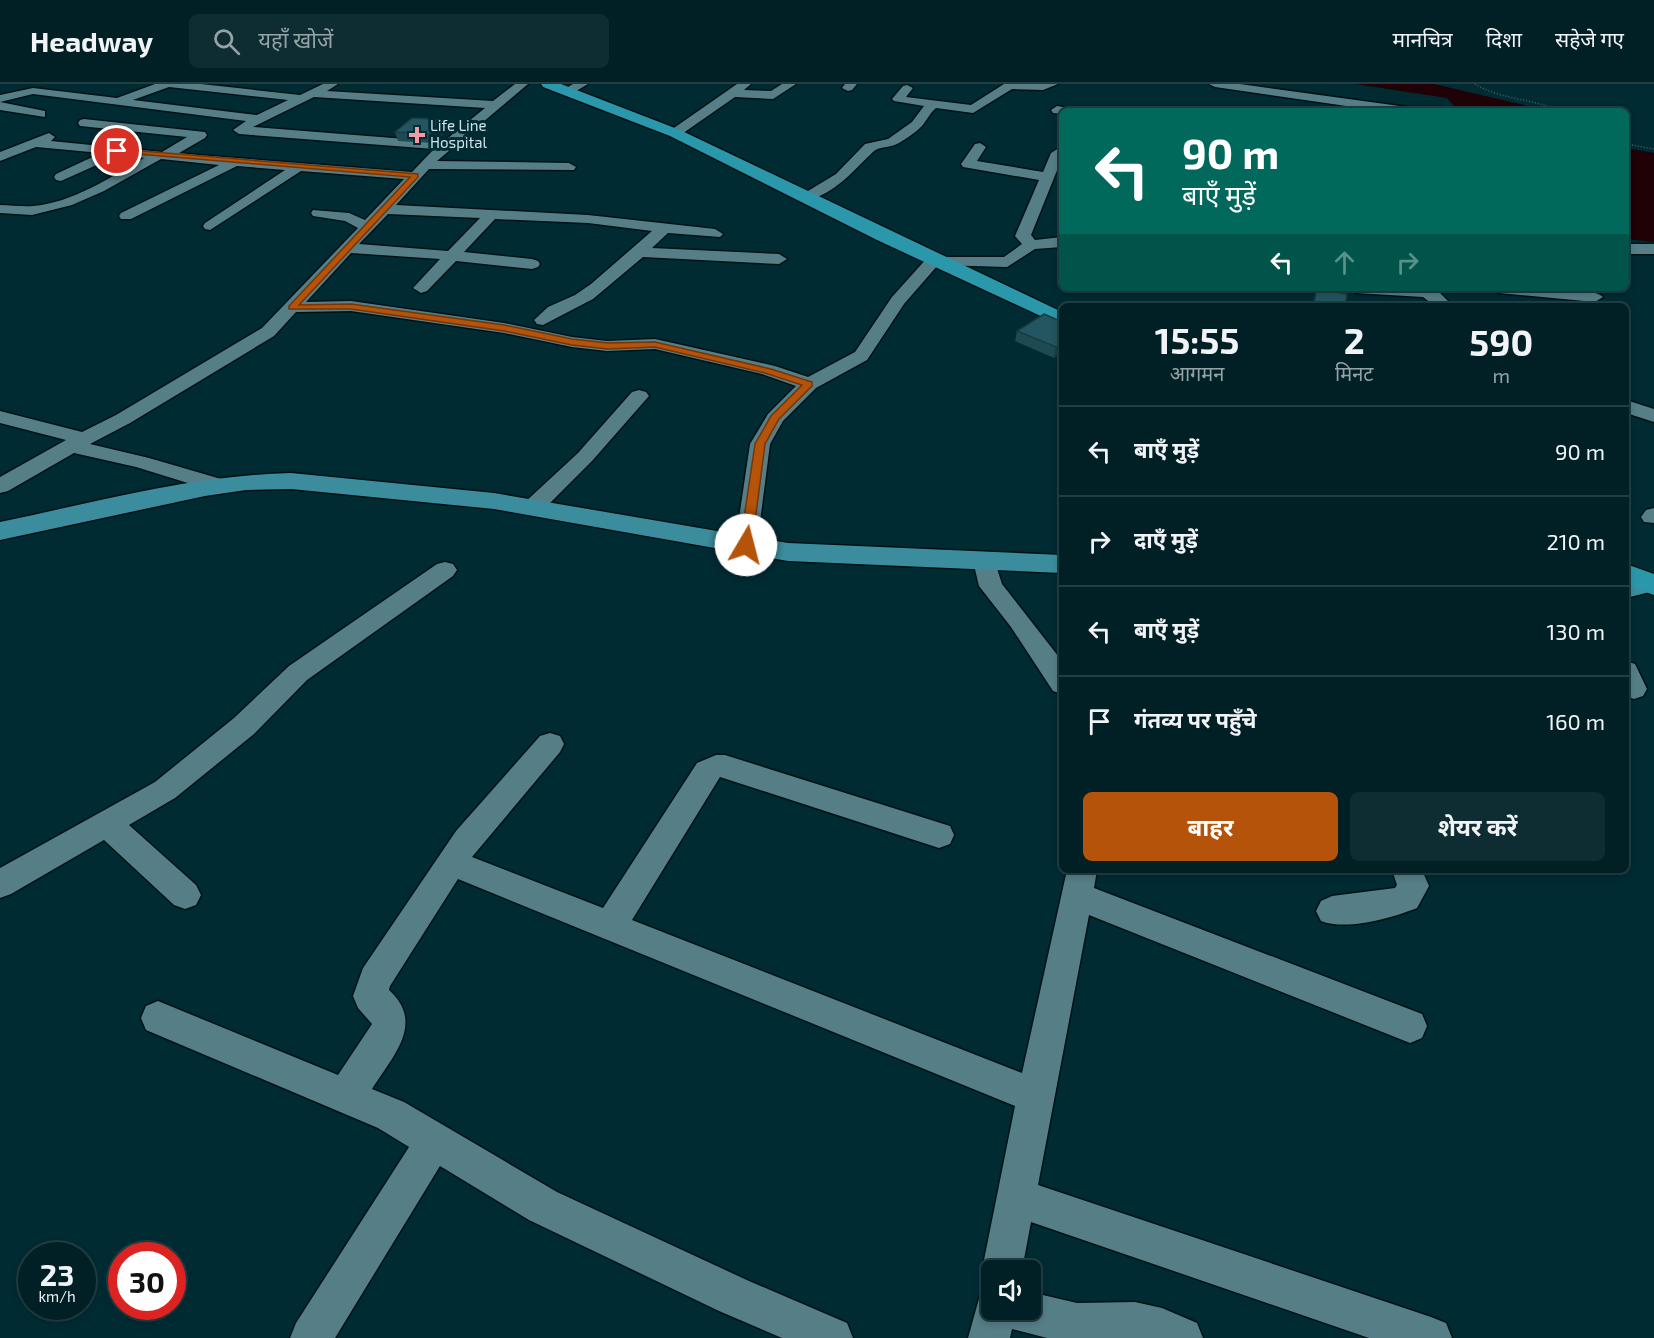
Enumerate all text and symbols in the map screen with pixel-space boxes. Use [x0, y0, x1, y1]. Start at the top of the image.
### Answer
search box [189, 14, 609, 68]
text: Headway [30, 24, 153, 58]
icon: search [210, 25, 243, 58]
text: यहाँ खोजें [258, 26, 333, 52]
text: मानचित्र [1393, 26, 1453, 51]
text: दिशा [1486, 26, 1522, 51]
text: सहेजे गए [1555, 26, 1624, 51]
place label: Life Line Hospital [430, 116, 488, 151]
pin [91, 125, 142, 176]
marker: Life Line Hospital [408, 126, 426, 144]
text: 90 m [1182, 127, 1279, 177]
icon: left [1083, 132, 1161, 210]
icon: arrive [100, 134, 133, 167]
text: बाएँ मुड़ें [1182, 178, 1256, 210]
icon: left [1265, 246, 1298, 279]
icon: ahead [1328, 246, 1361, 279]
icon: right [1391, 246, 1424, 279]
text: 15:55 [1155, 318, 1239, 361]
text: 2 [1344, 318, 1365, 361]
text: 590 [1469, 320, 1533, 363]
text: आगमन [1170, 361, 1224, 385]
text: मिनट [1335, 361, 1373, 385]
text: m [1492, 363, 1510, 387]
icon: left [1083, 435, 1116, 468]
text: बाएँ मुड़ें [1134, 436, 1199, 462]
text: 90 m [1555, 438, 1605, 464]
position arrow [714, 513, 778, 577]
icon: right [1083, 525, 1116, 558]
text: दाएँ मुड़ें [1134, 526, 1198, 552]
text: 210 m [1546, 528, 1605, 554]
icon: left [1083, 615, 1116, 648]
text: बाएँ मुड़ें [1134, 616, 1199, 642]
text: 130 m [1547, 618, 1605, 644]
icon: arrive [1083, 705, 1116, 738]
text: गंतव्य पर पहुँचे [1134, 706, 1257, 732]
text: 160 m [1546, 708, 1605, 734]
button: बाहर [1083, 792, 1338, 861]
button: शेयर करें [1350, 792, 1605, 861]
speed limit sign: 30 [108, 1242, 186, 1320]
text: 23 [40, 1256, 74, 1292]
map controls [981, 1260, 1041, 1320]
button: sound [981, 1260, 1041, 1320]
text: km/h [38, 1287, 76, 1305]

